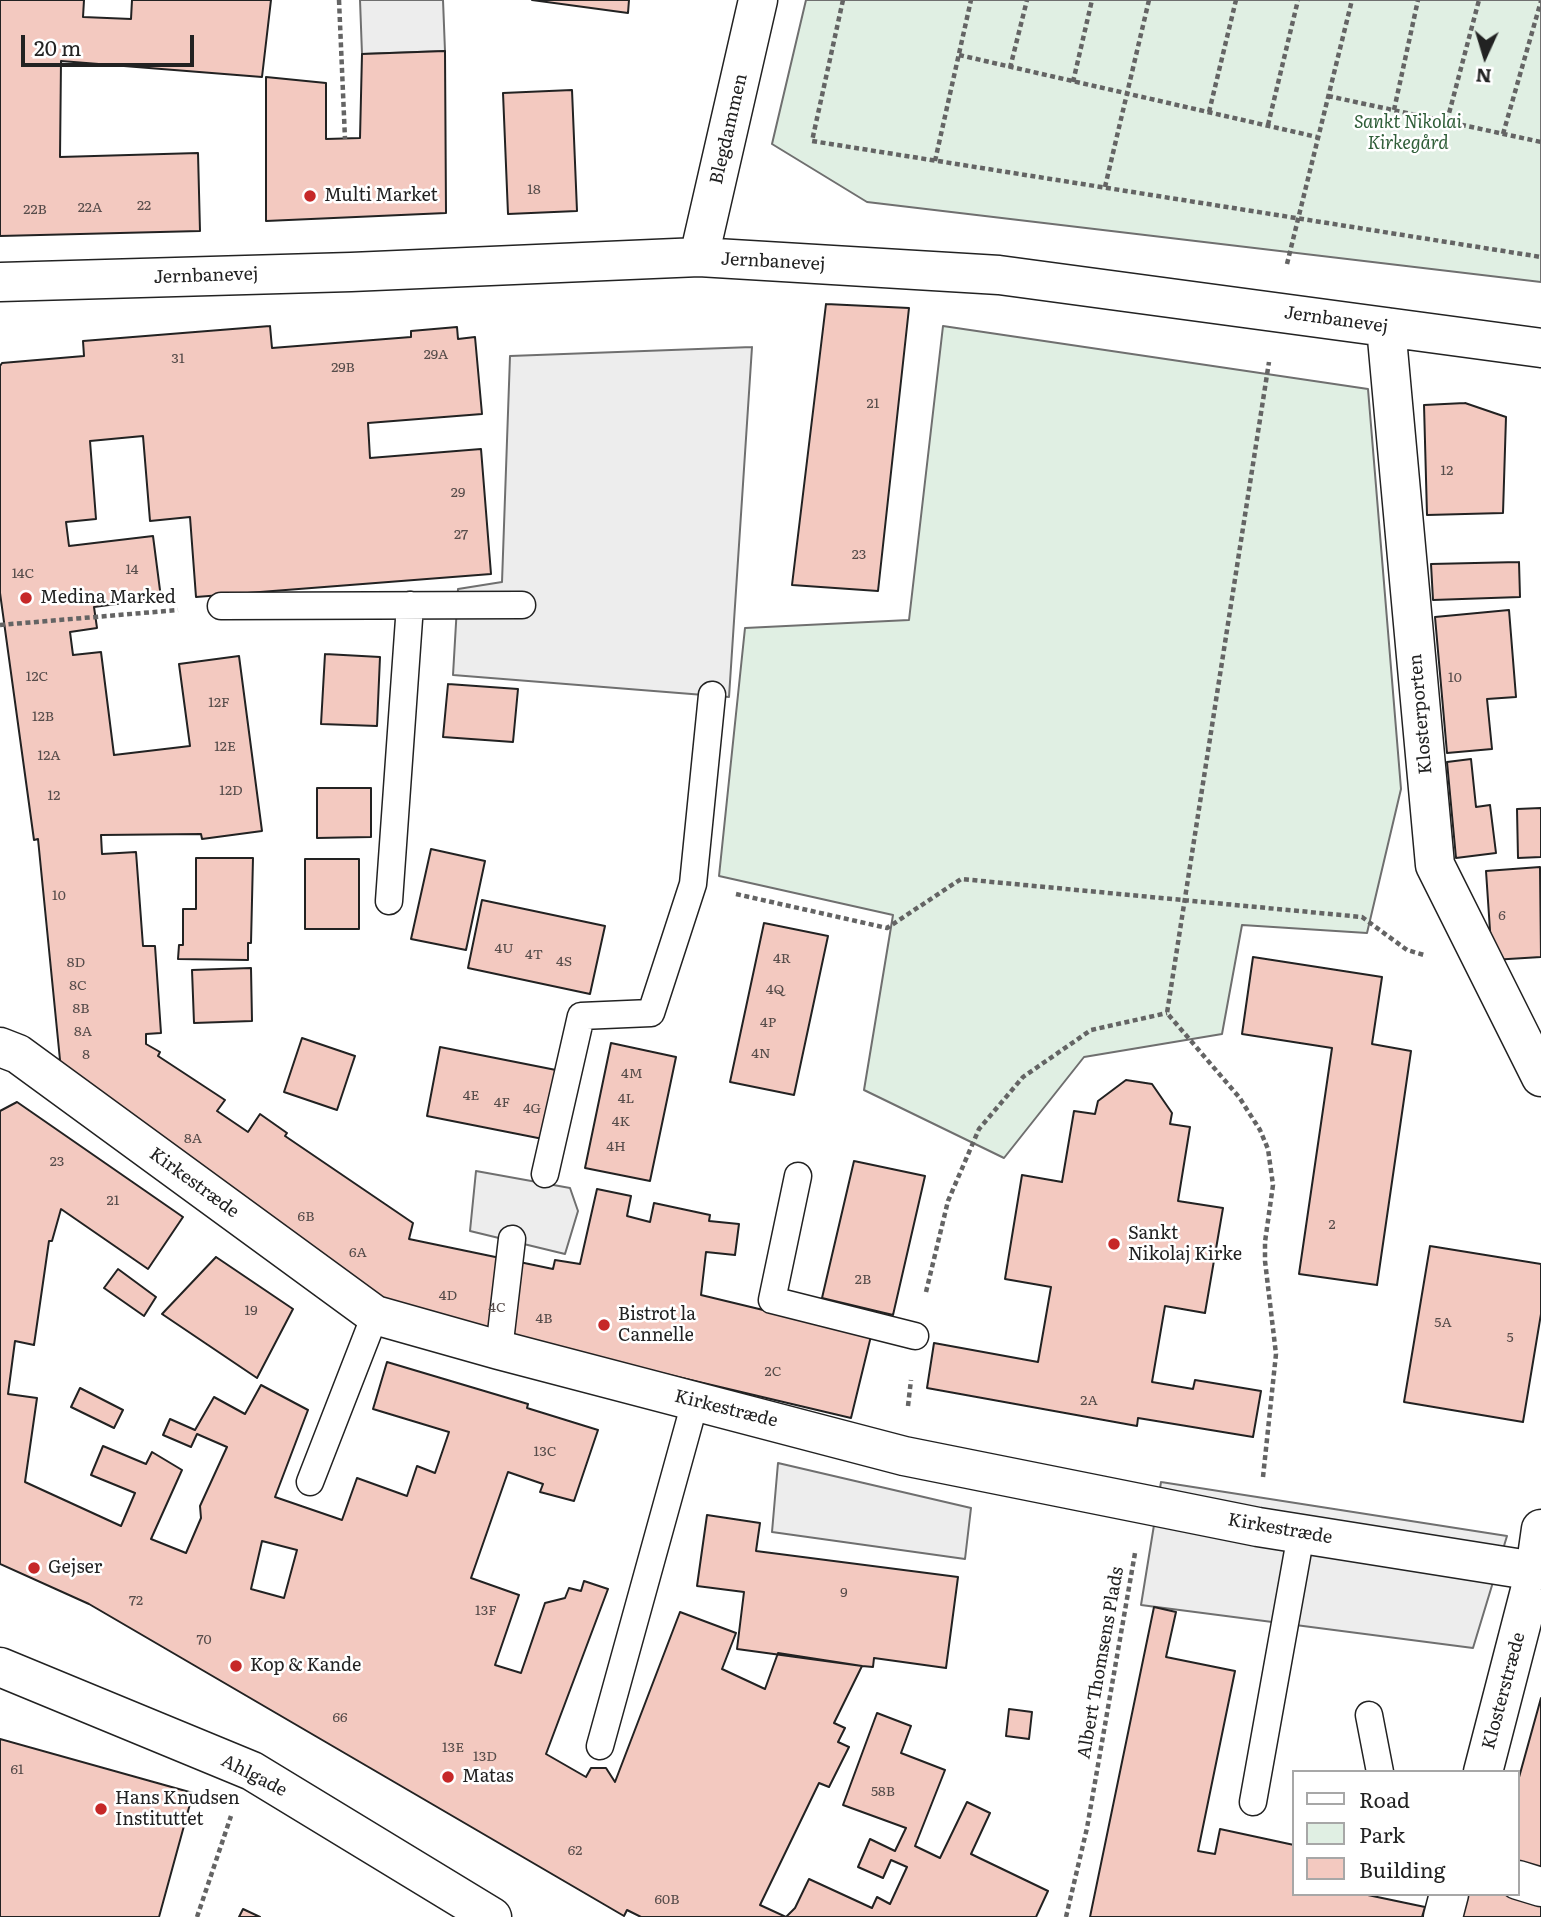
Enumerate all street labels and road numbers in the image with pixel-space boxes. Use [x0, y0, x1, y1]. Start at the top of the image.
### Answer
street label: Blegdammen [706, 72, 752, 186]
street label: Jernbanevej [720, 248, 826, 276]
street label: Jernbanevej [153, 263, 259, 289]
street label: Jernbanevej [1283, 302, 1389, 338]
street label: Klosterporten [1405, 653, 1437, 775]
street label: Kirkestræde [145, 1143, 243, 1223]
street label: Kirkestræde [672, 1386, 780, 1432]
street label: Kirkestræde [1226, 1509, 1334, 1549]
street label: Albert Thomsens Plads [1073, 1565, 1129, 1761]
street label: Klosterstræde [1478, 1630, 1530, 1752]
street label: Ahlgade [218, 1750, 290, 1802]

